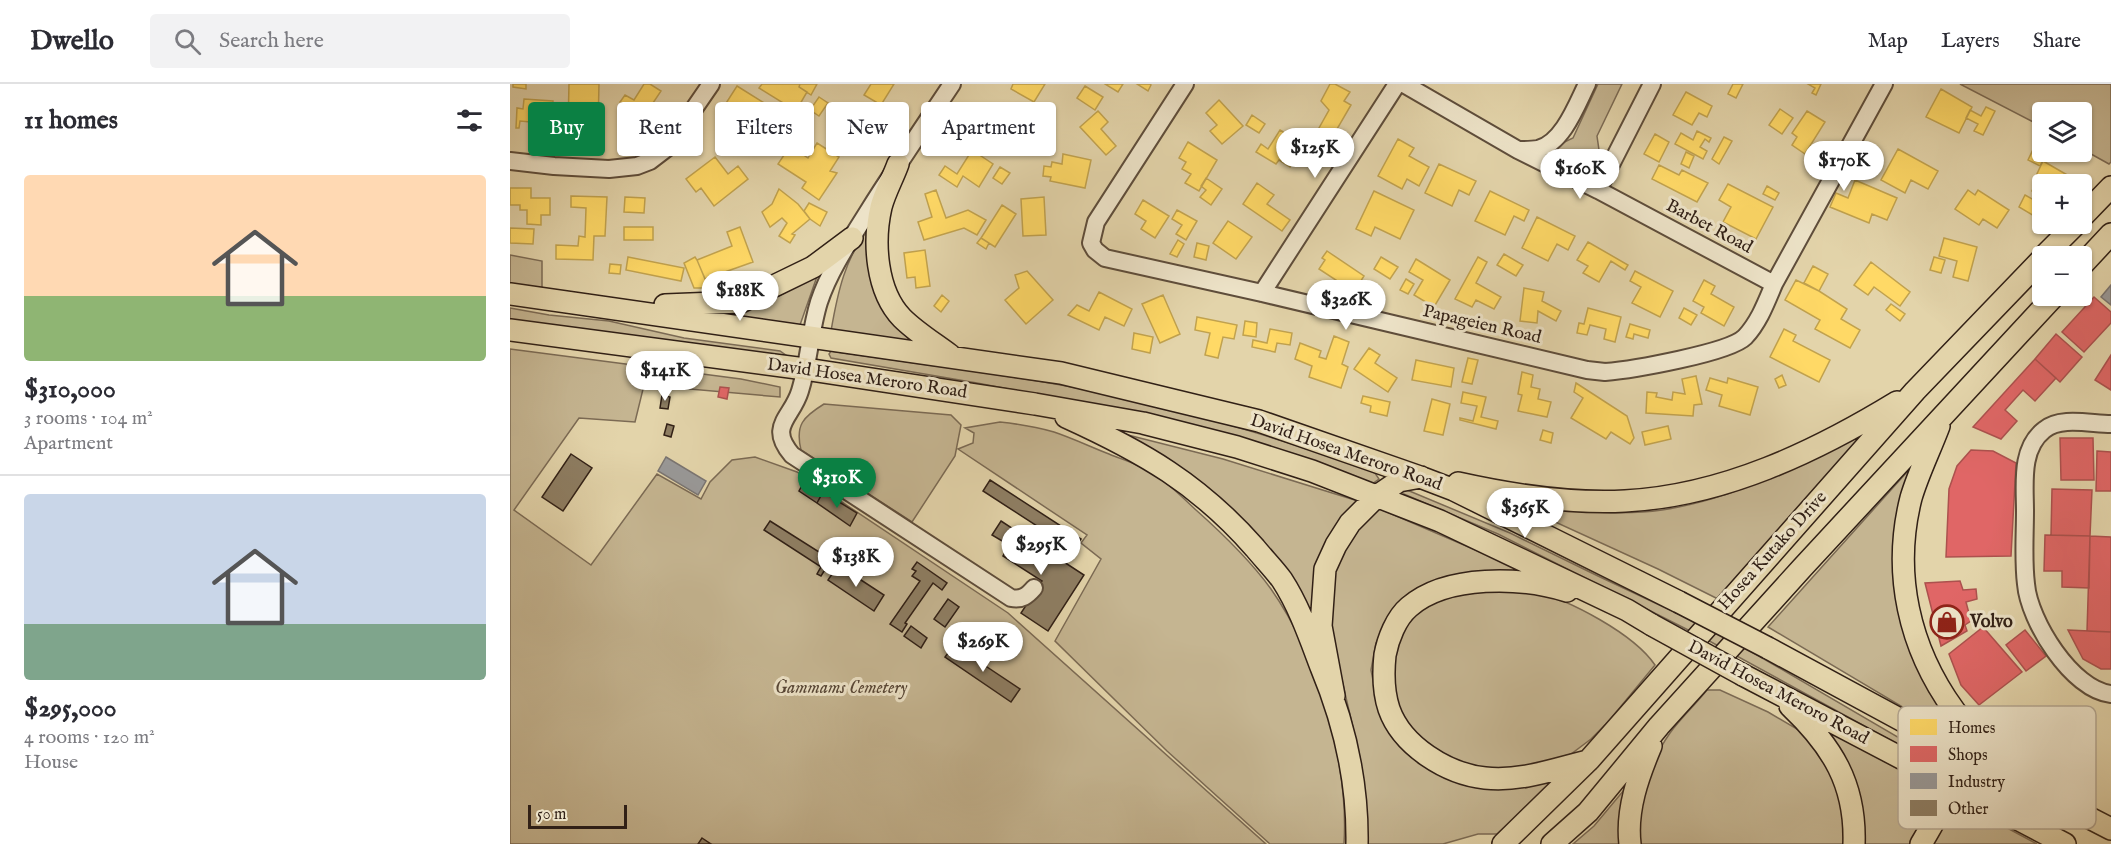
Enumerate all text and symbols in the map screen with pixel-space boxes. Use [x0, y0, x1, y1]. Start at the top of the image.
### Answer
search box [150, 14, 570, 68]
text: Dwello [30, 24, 114, 59]
icon: search [171, 25, 204, 58]
text: Search here [219, 27, 324, 55]
text: Map [1868, 28, 1908, 55]
text: Layers [1941, 28, 2000, 55]
text: Share [2033, 28, 2081, 55]
chip: Buy [528, 102, 605, 156]
chip: Rent [617, 102, 703, 156]
chip: Filters [715, 102, 814, 156]
chip: New [826, 102, 909, 156]
chip: Apartment [921, 102, 1056, 156]
map controls [2032, 102, 2092, 306]
button: layers [2032, 102, 2092, 162]
text: 11 homes [24, 104, 118, 137]
icon: filters [453, 104, 486, 137]
pin: $125K [1273, 128, 1357, 179]
text: $125K [1290, 135, 1340, 160]
pin: $170K [1802, 141, 1886, 192]
text: $170K [1818, 148, 1870, 173]
pin: $160K [1538, 149, 1622, 200]
text: $160K [1554, 156, 1606, 181]
button: + [2032, 174, 2092, 234]
street label: Barbet Road [1662, 195, 1757, 260]
icon: home [201, 214, 309, 322]
button: − [2032, 246, 2092, 306]
pin: $188K [698, 271, 782, 322]
text: $188K [716, 278, 764, 303]
pin: $326K [1304, 280, 1388, 331]
text: $326K [1321, 287, 1371, 312]
street label: Papageien Road [1421, 300, 1544, 350]
pin: $141K [623, 351, 707, 402]
street label: David Hosea Meroro Road [766, 354, 969, 404]
text: $141K [640, 358, 690, 383]
text: $310,000 [24, 373, 116, 406]
text: 3 rooms · 104 m² [24, 406, 153, 431]
street label: David Hosea Meroro Road [1247, 409, 1445, 497]
text: Apartment [24, 431, 113, 456]
pin: $310K [795, 458, 879, 509]
text: $310K [812, 465, 862, 490]
street label: Hosea Kutako Drive [1713, 487, 1833, 615]
pin: $365K [1483, 488, 1567, 539]
text: $365K [1501, 495, 1549, 520]
pin: $295K [999, 525, 1083, 576]
text: $295K [1016, 532, 1066, 557]
icon: home [201, 533, 309, 641]
pin: $138K [814, 537, 898, 588]
text: $138K [832, 544, 880, 569]
shop icon: Volvo [1929, 604, 1965, 640]
place label: Volvo [1969, 611, 2013, 634]
pin: $269K [941, 622, 1025, 673]
text: $269K [957, 629, 1009, 654]
street label: David Hosea Meroro Road [1684, 636, 1873, 751]
park label: Gammams Cemetery [775, 677, 907, 700]
text: $295,000 [24, 692, 117, 725]
legend [1898, 706, 2096, 829]
text: Homes [1948, 719, 1996, 739]
text: 4 rooms · 120 m² [24, 725, 155, 750]
text: Shops [1948, 746, 1988, 766]
text: House [24, 750, 78, 775]
text: Industry [1948, 773, 2005, 793]
text: Other [1948, 800, 1989, 820]
scale bar [528, 802, 627, 830]
text: 50 m [537, 805, 566, 825]

